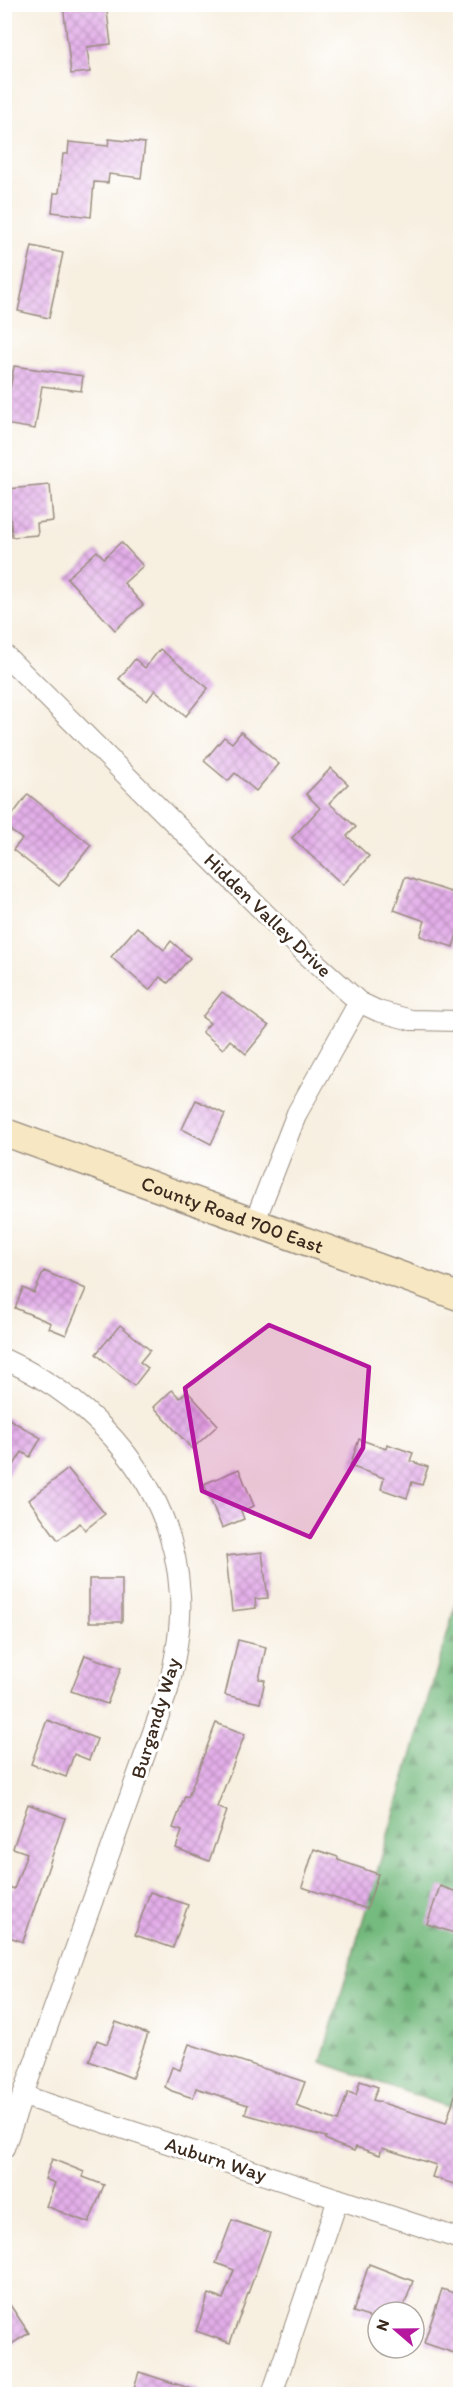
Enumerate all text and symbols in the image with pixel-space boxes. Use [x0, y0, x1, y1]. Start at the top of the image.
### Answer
street label: Hidden Valley Drive [199, 848, 337, 982]
street label: County Road 700 East [138, 1171, 327, 1259]
street label: Burgandy Way [125, 1654, 185, 1781]
street label: Auburn Way [162, 2131, 270, 2187]
north arrow [366, 2300, 426, 2360]
text: N [372, 2317, 393, 2333]

